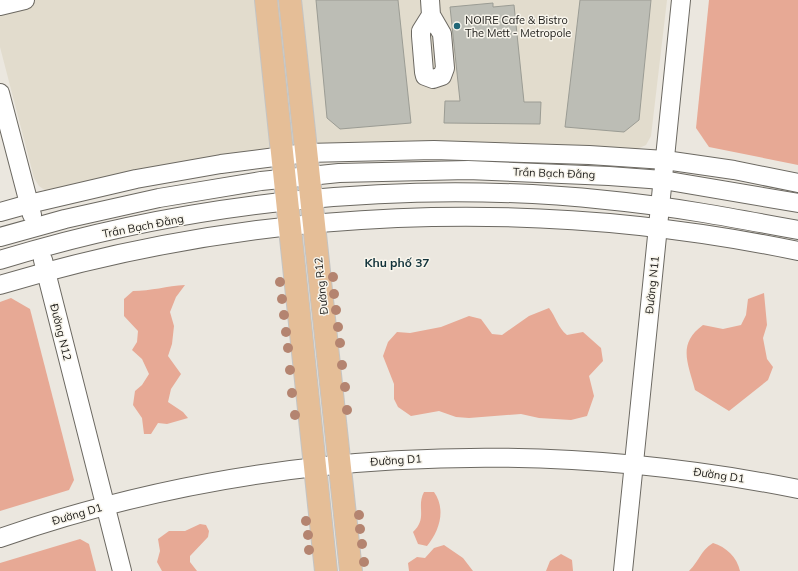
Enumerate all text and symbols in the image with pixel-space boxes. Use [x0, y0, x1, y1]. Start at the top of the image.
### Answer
place label: NOIRE Cafe & Bistro The Mett - Metropole [465, 13, 571, 40]
marker: NOIRE Cafe & Bistro The Mett - Metropole [452, 21, 462, 31]
street label: Trần Bạch Đằng [513, 165, 595, 181]
street label: Trần Bạch Đằng [101, 211, 185, 241]
district label: Khu phố 37 [364, 255, 430, 270]
street label: Đường N11 [642, 255, 662, 315]
street label: Đường R12 [311, 256, 331, 315]
street label: Đường N12 [47, 302, 75, 362]
street label: Đường D1 [370, 451, 422, 469]
street label: Đường D1 [692, 464, 746, 486]
street label: Đường D1 [50, 500, 104, 528]

